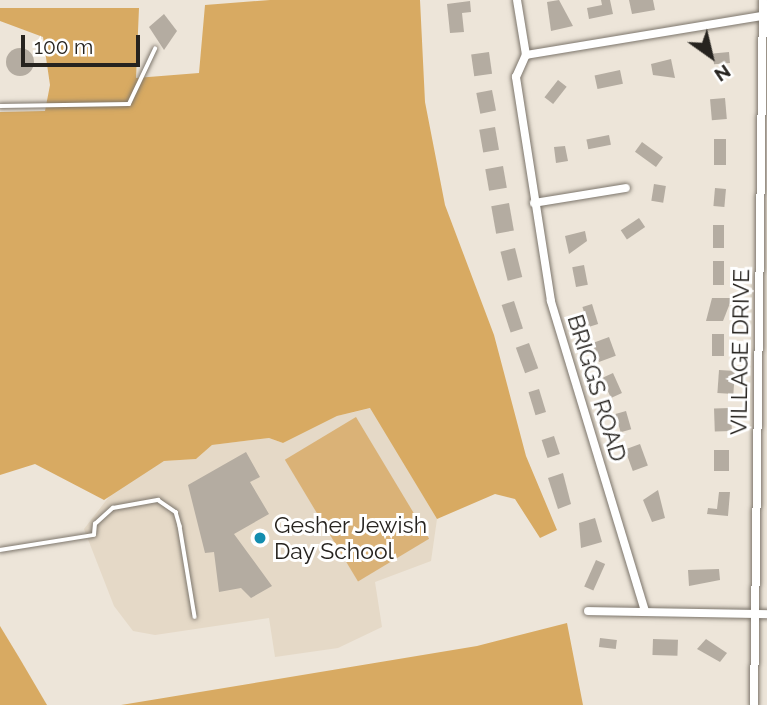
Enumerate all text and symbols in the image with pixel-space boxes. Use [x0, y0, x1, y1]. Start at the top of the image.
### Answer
scale bar [24, 21, 144, 65]
north arrow [676, 21, 746, 91]
text: 100 m [34, 34, 93, 59]
text: N [711, 60, 735, 87]
street label: VILLAGE DRIVE [725, 269, 755, 435]
street label: BRIGGS ROAD [562, 311, 632, 465]
place label: Gesher Jewish Day School [274, 511, 428, 565]
marker: Gesher Jewish Day School [252, 530, 268, 546]

